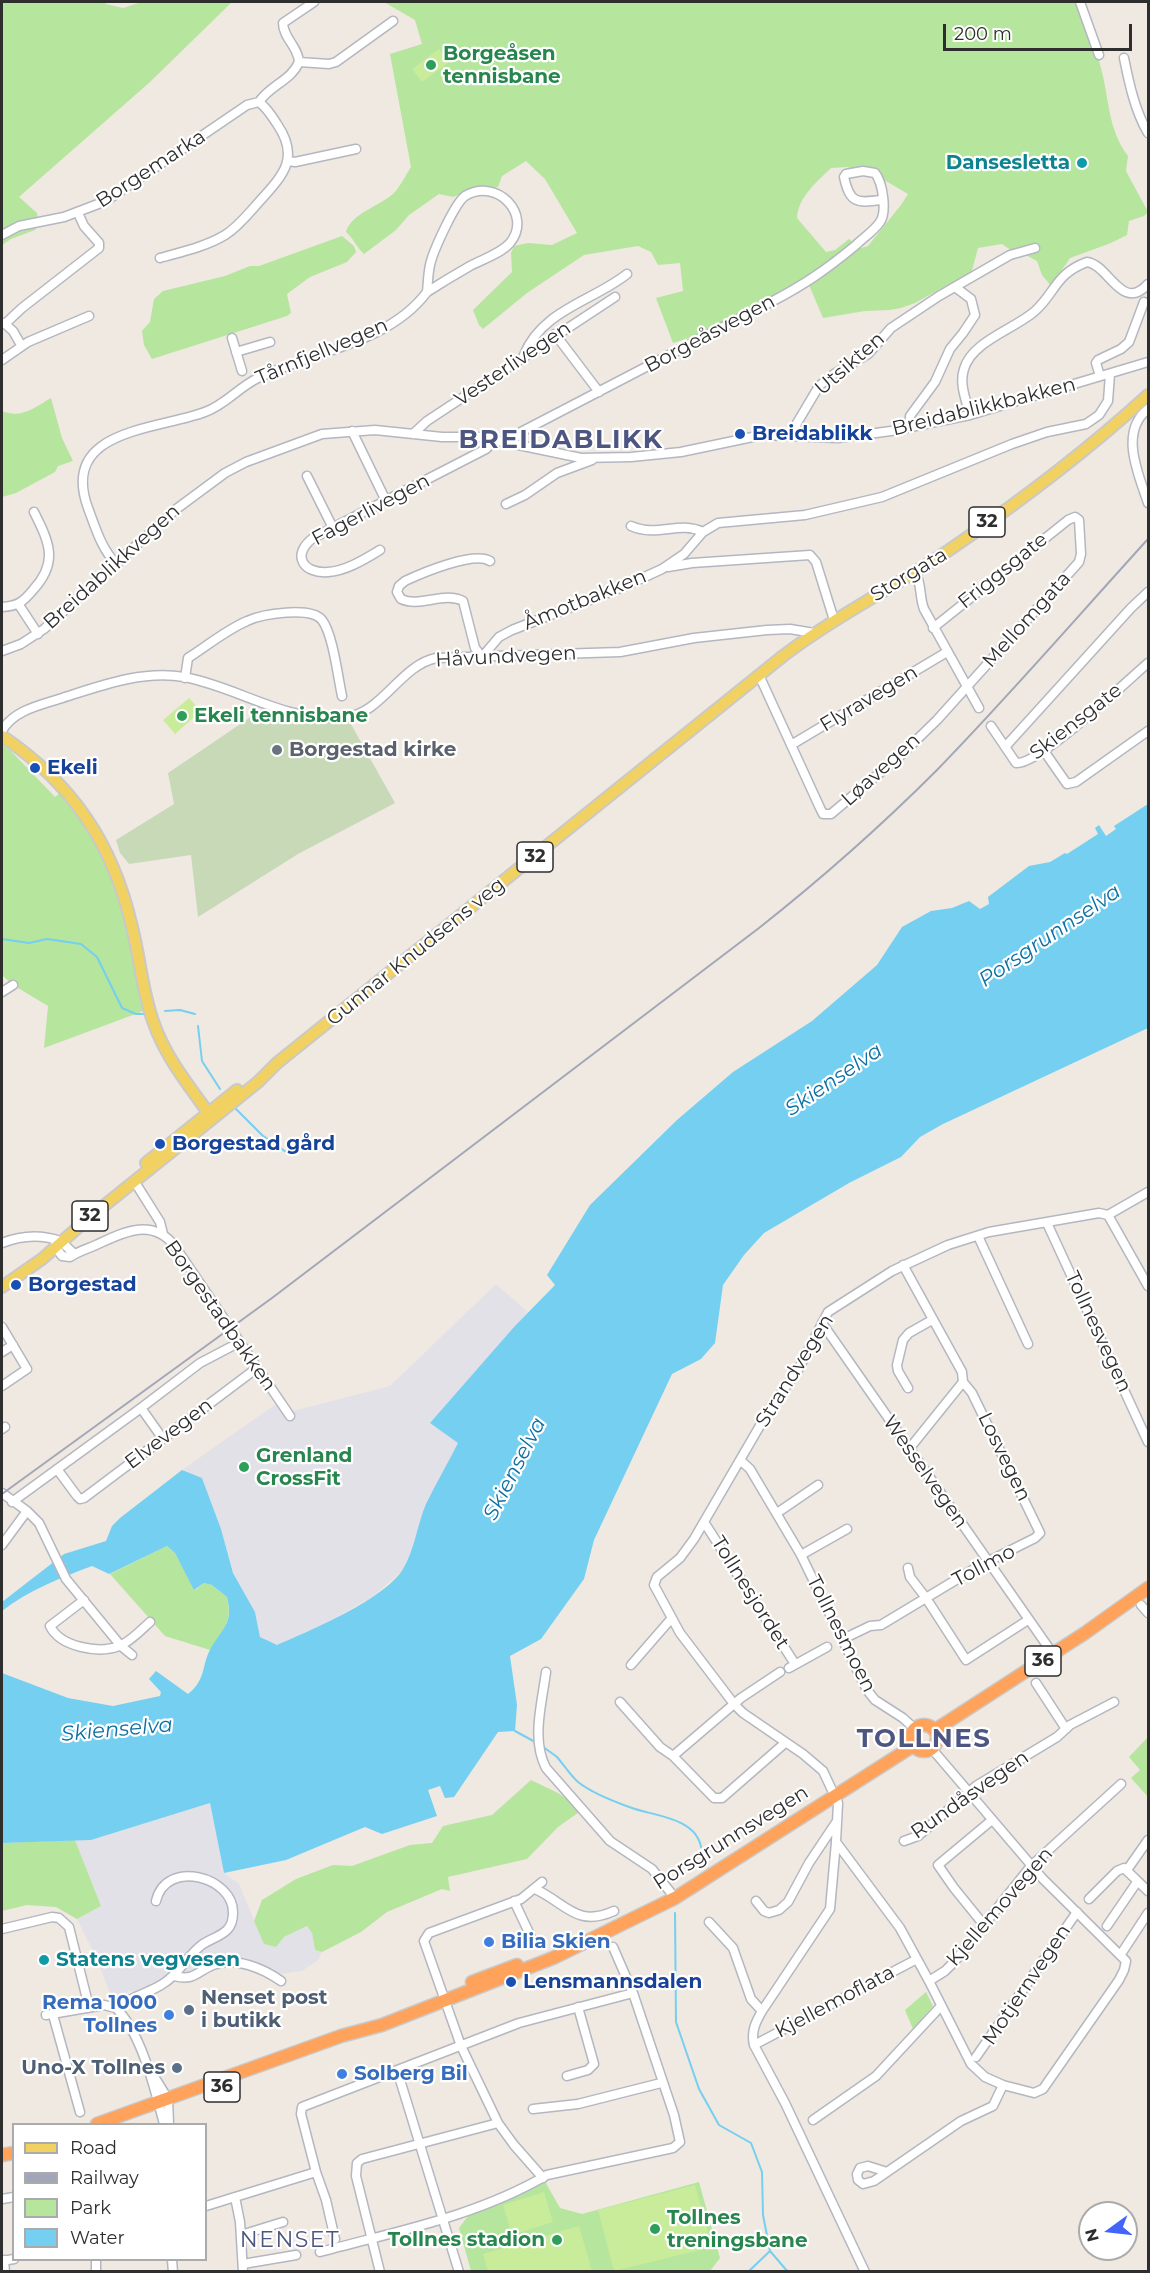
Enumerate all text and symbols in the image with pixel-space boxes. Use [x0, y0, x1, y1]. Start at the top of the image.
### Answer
scale bar [946, 12, 1135, 50]
text: 200 m [954, 23, 1012, 45]
place label: Borgeåsen tennisbane [443, 42, 561, 89]
marker: Borgeåsen tennisbane [424, 58, 438, 72]
street label: Borgemarka [92, 125, 210, 213]
place label: Dansesletta [946, 151, 1070, 175]
marker: Dansesletta [1075, 156, 1089, 170]
street label: Borgeåsvegen [641, 290, 779, 378]
street label: Tårnfjellvegen [252, 313, 392, 391]
street label: Vesterlivegen [450, 316, 576, 412]
street label: Utsikten [810, 327, 890, 401]
street label: Breidablikkbakken [890, 373, 1078, 441]
place label: Breidablikk [752, 422, 873, 446]
district label: BREIDABLIKK [458, 424, 664, 456]
marker: Breidablikk [733, 427, 747, 441]
street label: Fagerlivegen [308, 469, 434, 551]
street label: Breidablikkvegen [39, 499, 185, 635]
road number: 32 [969, 507, 1005, 537]
street label: Friggsgate [953, 528, 1053, 614]
street label: Storgata [866, 543, 952, 607]
street label: Åmotbakken [520, 564, 650, 636]
street label: Mellomgata [978, 567, 1076, 673]
street label: Håvundvegen [435, 641, 577, 673]
street label: Flyravegen [816, 661, 922, 737]
street label: Skiensgate [1025, 679, 1127, 765]
place label: Ekeli tennisbane [194, 704, 368, 728]
marker: Ekeli tennisbane [175, 709, 189, 723]
street label: Løavegen [837, 728, 925, 812]
place label: Borgestad kirke [289, 738, 456, 762]
marker: Borgestad kirke [270, 743, 284, 757]
place label: Ekeli [47, 756, 98, 780]
marker: Ekeli [28, 761, 42, 775]
road number: 32 [517, 842, 553, 872]
street label: Gunnar Knudsens veg [322, 873, 510, 1031]
water label: Porsgrunnselva [974, 879, 1126, 993]
water label: Skienselva [781, 1038, 887, 1122]
place label: Borgestad gård [172, 1132, 335, 1156]
marker: Borgestad gård [153, 1137, 167, 1151]
road number: 32 [72, 1201, 108, 1231]
street label: Borgestadbakken [159, 1236, 281, 1396]
street label: Tollnesvegen [1059, 1268, 1137, 1396]
place label: Borgestad [28, 1273, 137, 1297]
marker: Borgestad [9, 1278, 23, 1292]
street label: Strandvegen [751, 1310, 839, 1432]
street label: Elvevegen [121, 1393, 217, 1475]
street label: Losvegen [972, 1409, 1036, 1505]
street label: Wesselvegen [877, 1411, 973, 1533]
water label: Skienselva [478, 1413, 552, 1525]
place label: Grenland CrossFit [256, 1444, 352, 1491]
marker: Grenland CrossFit [237, 1460, 251, 1474]
street label: Tollnesjordet [706, 1532, 794, 1654]
street label: Tollmo [949, 1540, 1019, 1592]
street label: Tollnesmoen [801, 1571, 881, 1697]
road number: 36 [1025, 1646, 1061, 1676]
water label: Skienselva [60, 1713, 174, 1747]
district label: TOLLNES [857, 1723, 991, 1755]
street label: Rundåsvegen [906, 1746, 1034, 1844]
street label: Porsgrunnsvegen [649, 1781, 813, 1895]
street label: Kjellemovegen [942, 1843, 1058, 1971]
street label: Motjernvegen [978, 1920, 1076, 2050]
place label: Bilia Skien [501, 1930, 611, 1954]
marker: Bilia Skien [482, 1935, 496, 1949]
place label: Statens vegvesen [56, 1948, 240, 1972]
marker: Statens vegvesen [37, 1953, 51, 1967]
street label: Kjellemoflata [771, 1960, 899, 2044]
place label: Lensmannsdalen [523, 1970, 702, 1994]
marker: Lensmannsdalen [504, 1975, 518, 1989]
place label: Nenset post i butikk [201, 1986, 327, 2033]
place label: Rema 1000 Tollnes [42, 1991, 157, 2038]
marker: Nenset post i butikk [182, 2003, 196, 2017]
marker: Rema 1000 Tollnes [162, 2008, 176, 2022]
place label: Uno-X Tollnes [21, 2056, 165, 2080]
marker: Uno-X Tollnes [170, 2061, 184, 2075]
place label: Solberg Bil [354, 2062, 468, 2086]
marker: Solberg Bil [335, 2067, 349, 2081]
road number: 36 [204, 2072, 240, 2102]
legend [12, 2123, 207, 2261]
text: Road [70, 2137, 117, 2159]
text: Railway [70, 2167, 139, 2189]
text: Park [70, 2197, 111, 2219]
north arrow [1078, 2201, 1138, 2261]
place label: Tollnes treningsbane [667, 2206, 808, 2253]
marker: Tollnes treningsbane [648, 2222, 662, 2236]
text: Water [70, 2227, 125, 2249]
text: N [1081, 2227, 1103, 2244]
district label: NENSET [240, 2228, 340, 2254]
place label: Tollnes stadion [388, 2228, 545, 2252]
marker: Tollnes stadion [550, 2233, 564, 2247]

